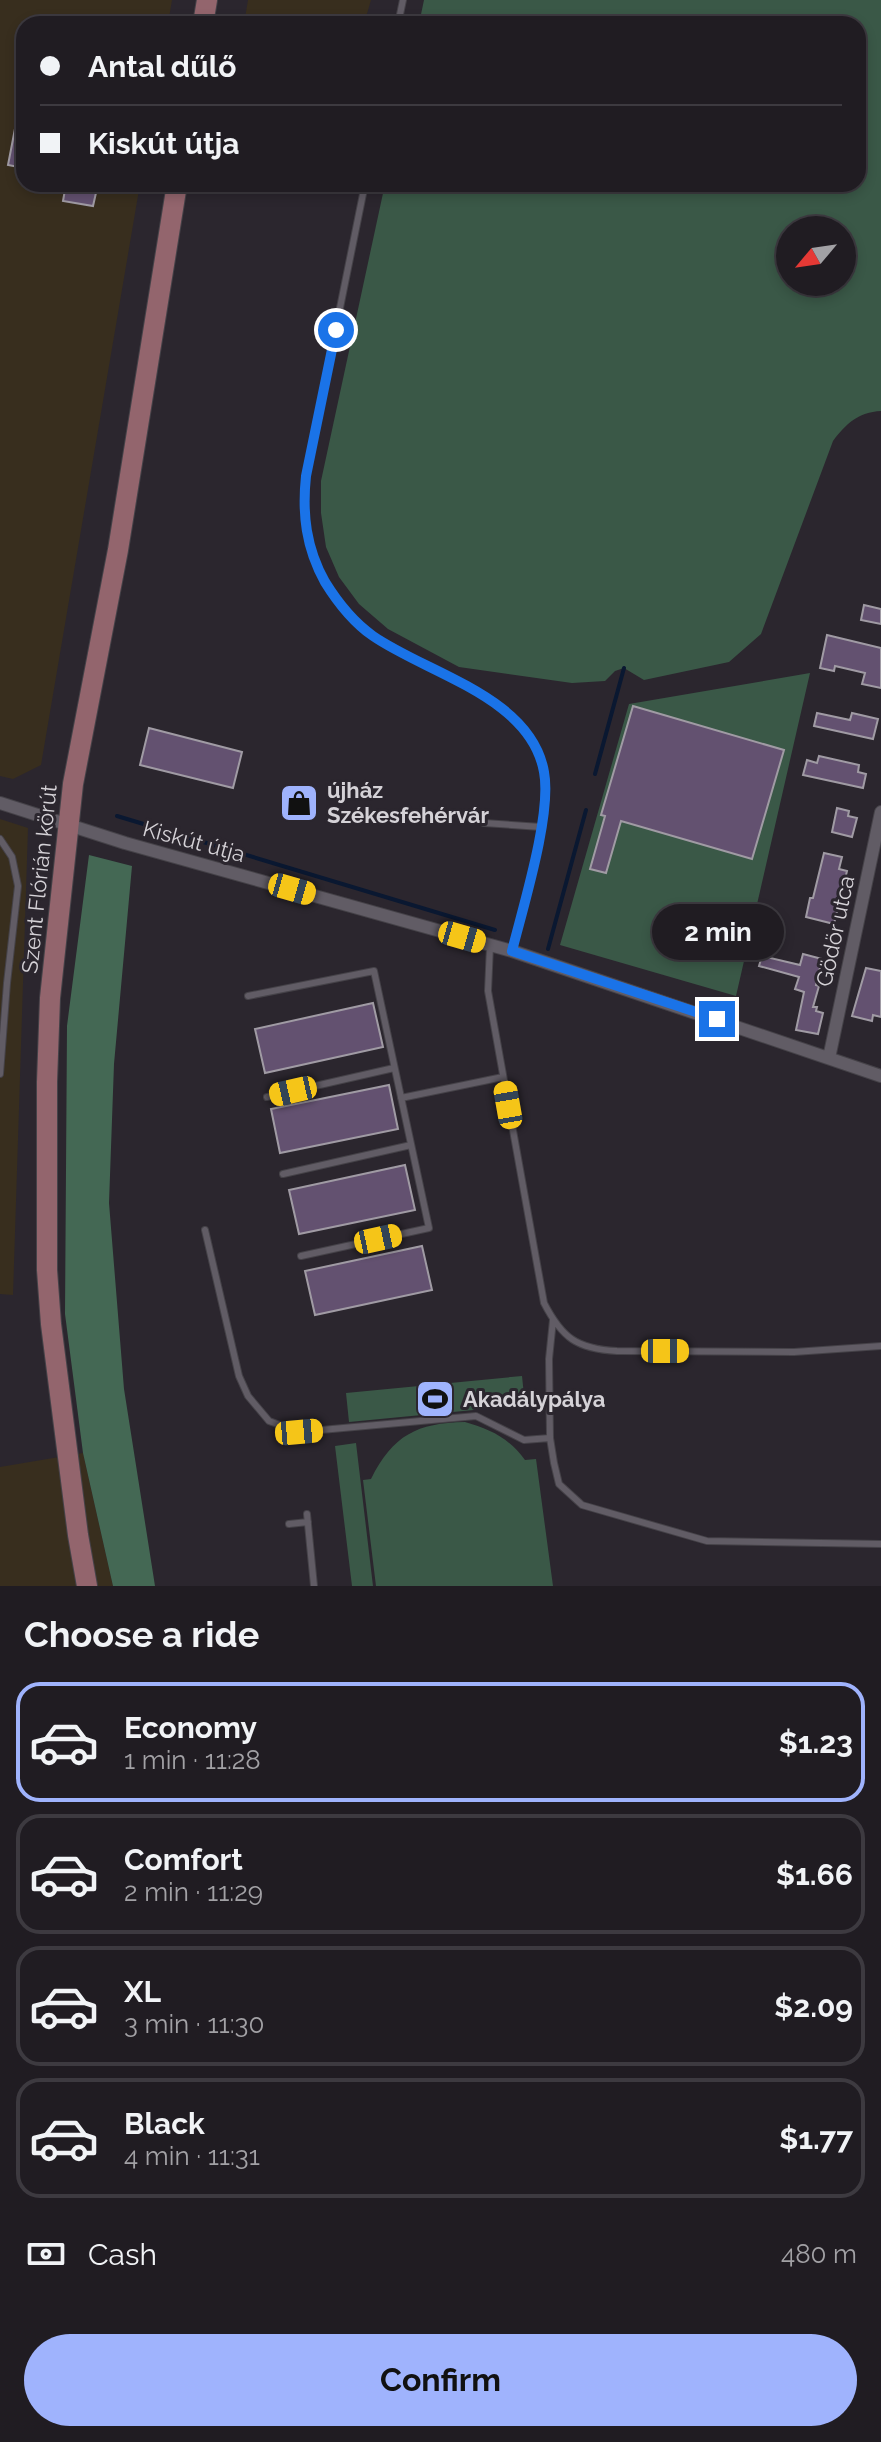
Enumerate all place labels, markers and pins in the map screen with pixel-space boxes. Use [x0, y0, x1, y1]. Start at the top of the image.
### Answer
place label: újház Székesfehérvár [327, 777, 489, 828]
shop icon: újház Székesfehérvár [278, 782, 320, 824]
sports icon: Akadálypálya [414, 1378, 456, 1420]
place label: Akadálypálya [463, 1386, 605, 1412]

